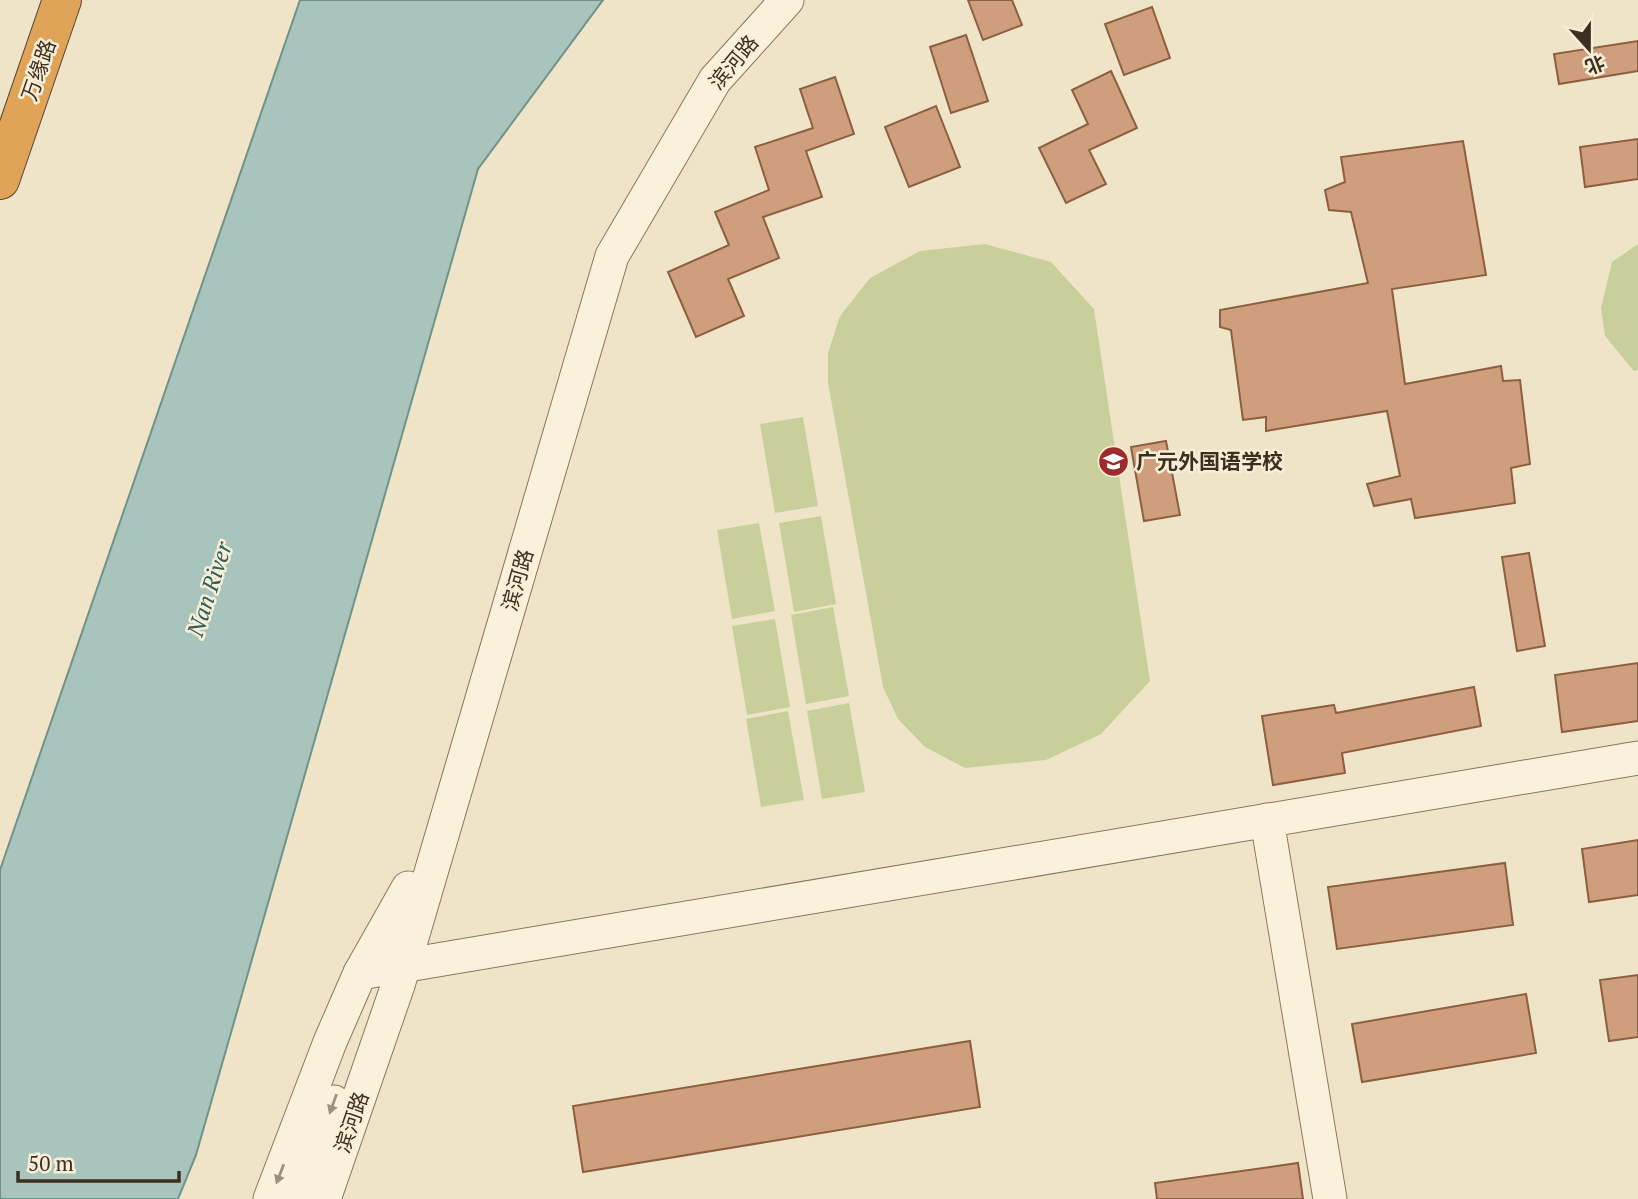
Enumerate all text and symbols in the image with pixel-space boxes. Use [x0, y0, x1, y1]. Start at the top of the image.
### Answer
north arrow [1554, 14, 1624, 84]
street label: 滨河路 [702, 29, 764, 95]
street label: 万缘路 [15, 36, 61, 104]
text: 北 [1582, 50, 1609, 80]
school or university icon: 广元外国语学校 [1096, 444, 1130, 478]
place label: 广元外国语学校 [1136, 447, 1283, 475]
water label: Nan River [179, 537, 239, 641]
street label: 滨河路 [495, 546, 539, 614]
street label: 滨河路 [328, 1088, 374, 1156]
one-way arrow [327, 1094, 338, 1115]
scale bar [18, 1140, 178, 1184]
text: 50 m [28, 1149, 74, 1177]
one-way arrow [274, 1164, 285, 1185]

